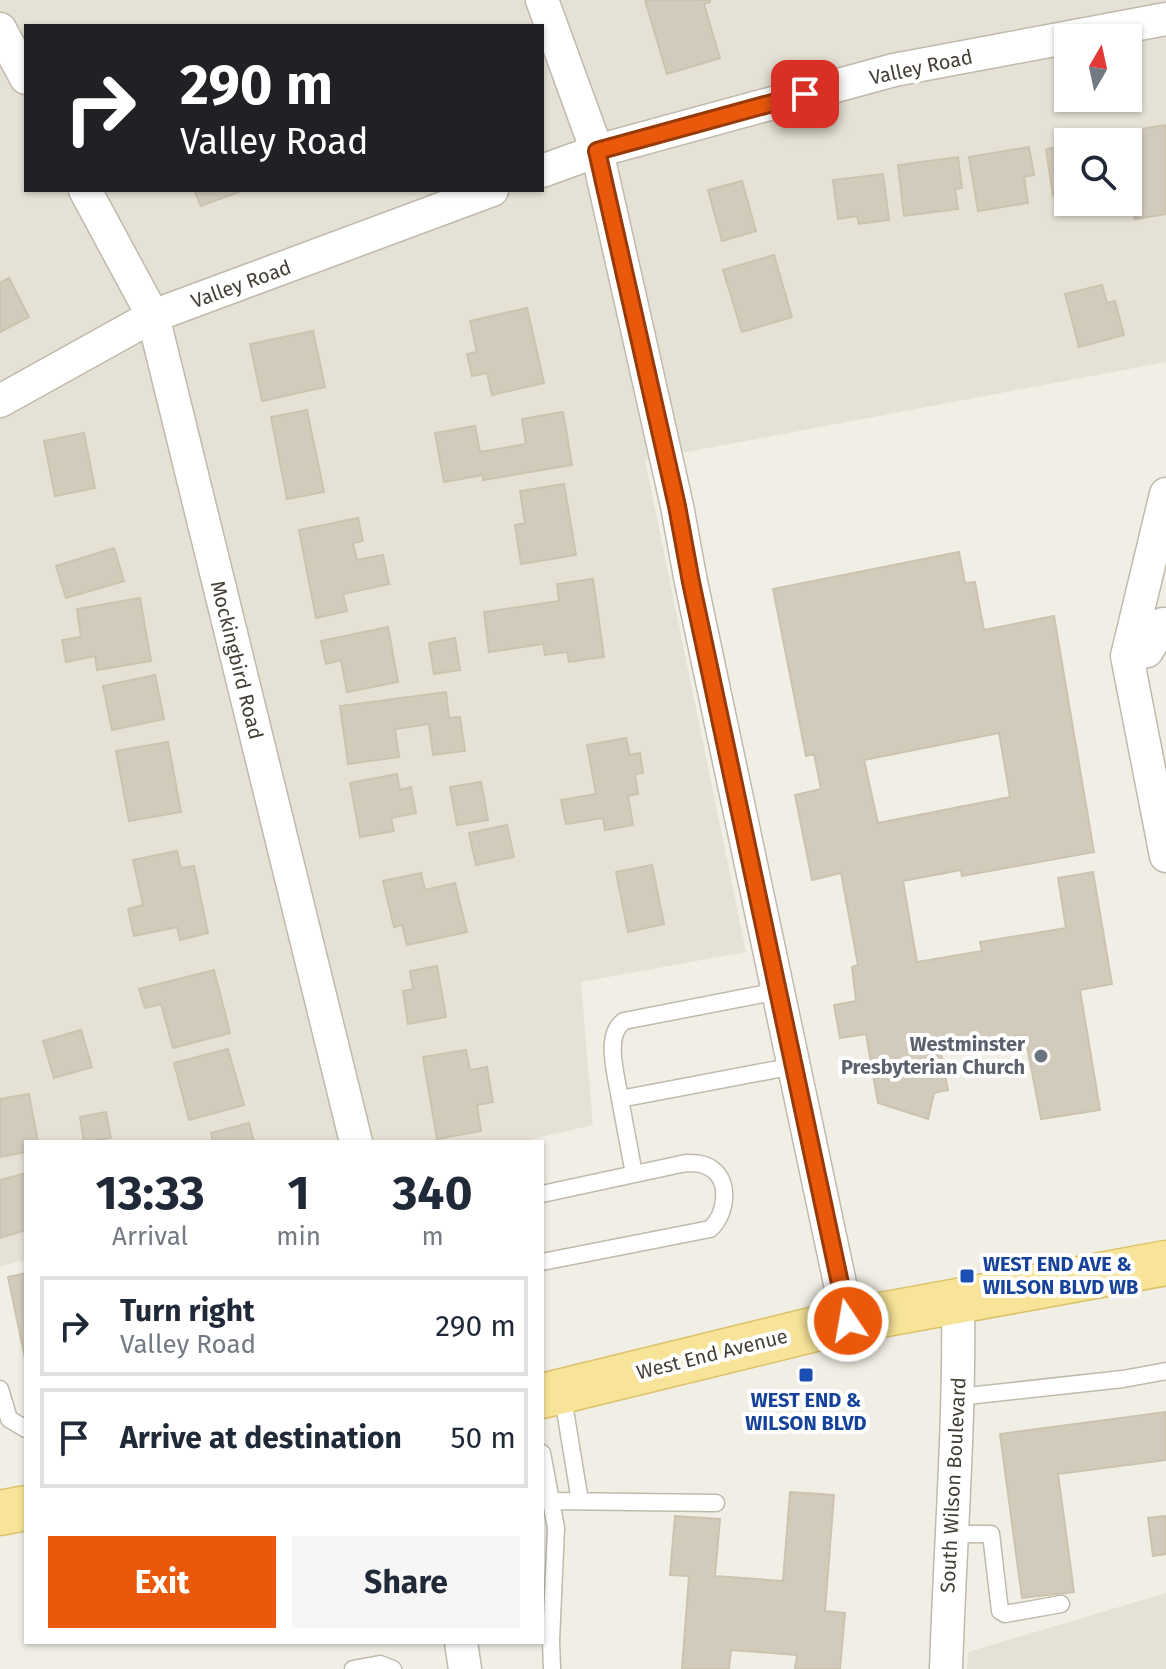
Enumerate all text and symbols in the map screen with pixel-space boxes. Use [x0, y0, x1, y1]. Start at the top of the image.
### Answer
north arrow [1054, 24, 1142, 112]
map controls [1054, 24, 1142, 216]
street label: Valley Road [867, 44, 975, 90]
text: 290 m [180, 52, 333, 119]
icon: right [48, 56, 152, 160]
pin [771, 60, 839, 128]
icon: arrive [783, 72, 827, 116]
text: Valley Road [180, 120, 368, 164]
button: search [1054, 128, 1142, 216]
street label: Valley Road [188, 255, 294, 313]
street label: Mockingbird Road [206, 578, 268, 742]
place label: Westminster Presbyterian Church [841, 1032, 1026, 1079]
marker: Westminster Presbyterian Church [1032, 1047, 1050, 1065]
text: 13:33 [95, 1164, 205, 1222]
text: 1 [288, 1164, 310, 1222]
text: 340 [392, 1164, 473, 1222]
text: Arrival [112, 1221, 188, 1252]
text: min [276, 1221, 321, 1252]
text: m [421, 1221, 444, 1252]
place label: WEST END AVE & WILSON BLVD WB [983, 1252, 1138, 1299]
marker: WEST END AVE & WILSON BLVD WB [958, 1267, 976, 1285]
position arrow [806, 1279, 890, 1363]
text: Turn right [120, 1293, 255, 1329]
icon: right [52, 1304, 96, 1348]
text: 290 m [435, 1308, 516, 1344]
street label: West End Avenue [634, 1324, 790, 1384]
text: Valley Road [120, 1329, 256, 1360]
marker: WEST END & WILSON BLVD [797, 1366, 815, 1384]
street label: South Wilson Boulevard [935, 1376, 971, 1594]
place label: WEST END & WILSON BLVD [745, 1388, 867, 1435]
icon: arrive [52, 1416, 96, 1460]
text: Arrive at destination [120, 1420, 402, 1456]
text: 50 m [451, 1420, 516, 1456]
button: Exit [48, 1536, 276, 1628]
button: Share [292, 1536, 520, 1628]

